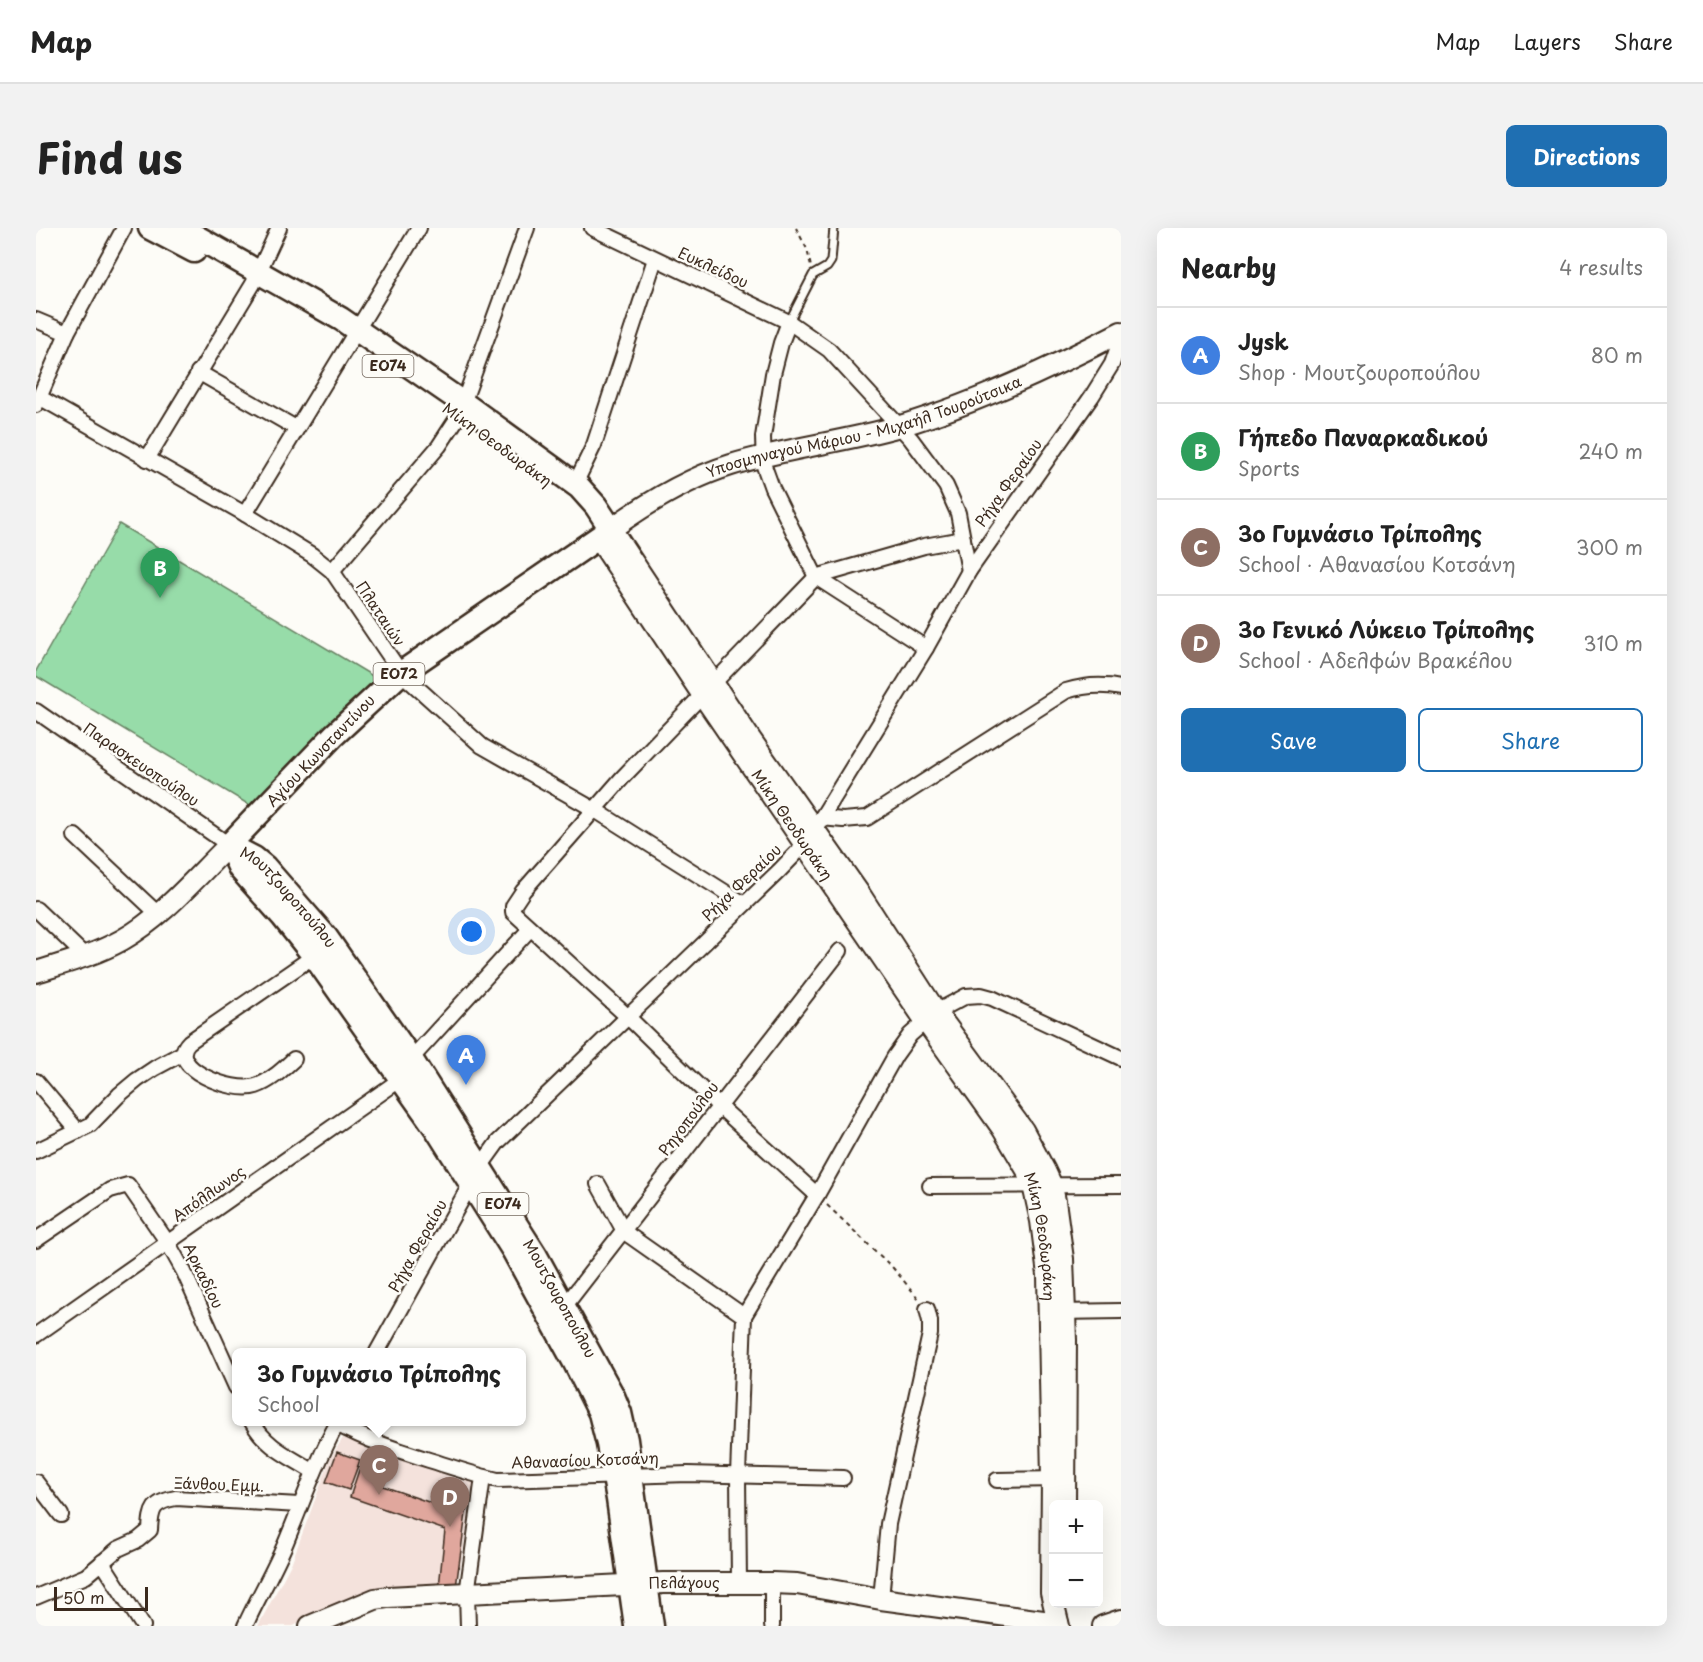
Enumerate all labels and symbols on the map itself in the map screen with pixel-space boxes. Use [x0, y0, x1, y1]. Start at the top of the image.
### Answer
street label: Ευκλείδου [675, 240, 753, 293]
road number: ΕΟ74 [362, 355, 414, 377]
street label: Υποσμηναγού Μάριου - Μιχαήλ Τουρούτσικα [702, 369, 1025, 483]
street label: Μίκη Θεοδωράκη [438, 396, 557, 491]
street label: Ρήγα Φεραίου [969, 433, 1047, 531]
pin: B [140, 548, 180, 598]
street label: Πλαταιών [351, 576, 412, 651]
road number: ΕΟ72 [374, 663, 424, 685]
street label: Αγίου Κωνσταντίνου [260, 689, 380, 811]
street label: Παρασκευοπούλου [79, 716, 205, 811]
street label: Μίκη Θεοδωράκη [747, 764, 839, 885]
street label: Ρήγα Φεραίου [696, 838, 786, 926]
street label: Μουτζουροπούλου [236, 840, 343, 952]
your location [457, 917, 486, 946]
pin: A [446, 1036, 486, 1085]
street label: Ρηγοπούλου [652, 1076, 724, 1160]
street label: Απόλλωνος [167, 1159, 250, 1226]
street label: Μίκη Θεοδωράκη [1019, 1168, 1062, 1301]
road number: ΕΟ74 [478, 1193, 528, 1215]
street label: Ρήγα Φεραίου [382, 1195, 452, 1296]
street label: Μουτζουροπούλου [518, 1234, 603, 1362]
street label: Αρκαδίου [179, 1239, 230, 1312]
street label: Αθανασίου Κοτσάνη [511, 1445, 659, 1474]
pin: C [360, 1446, 398, 1495]
street label: Ξάνθου Εμμ. [173, 1470, 265, 1497]
pin: D [430, 1478, 470, 1527]
street label: Πελάγους [648, 1570, 720, 1594]
scale bar [54, 1584, 148, 1612]

